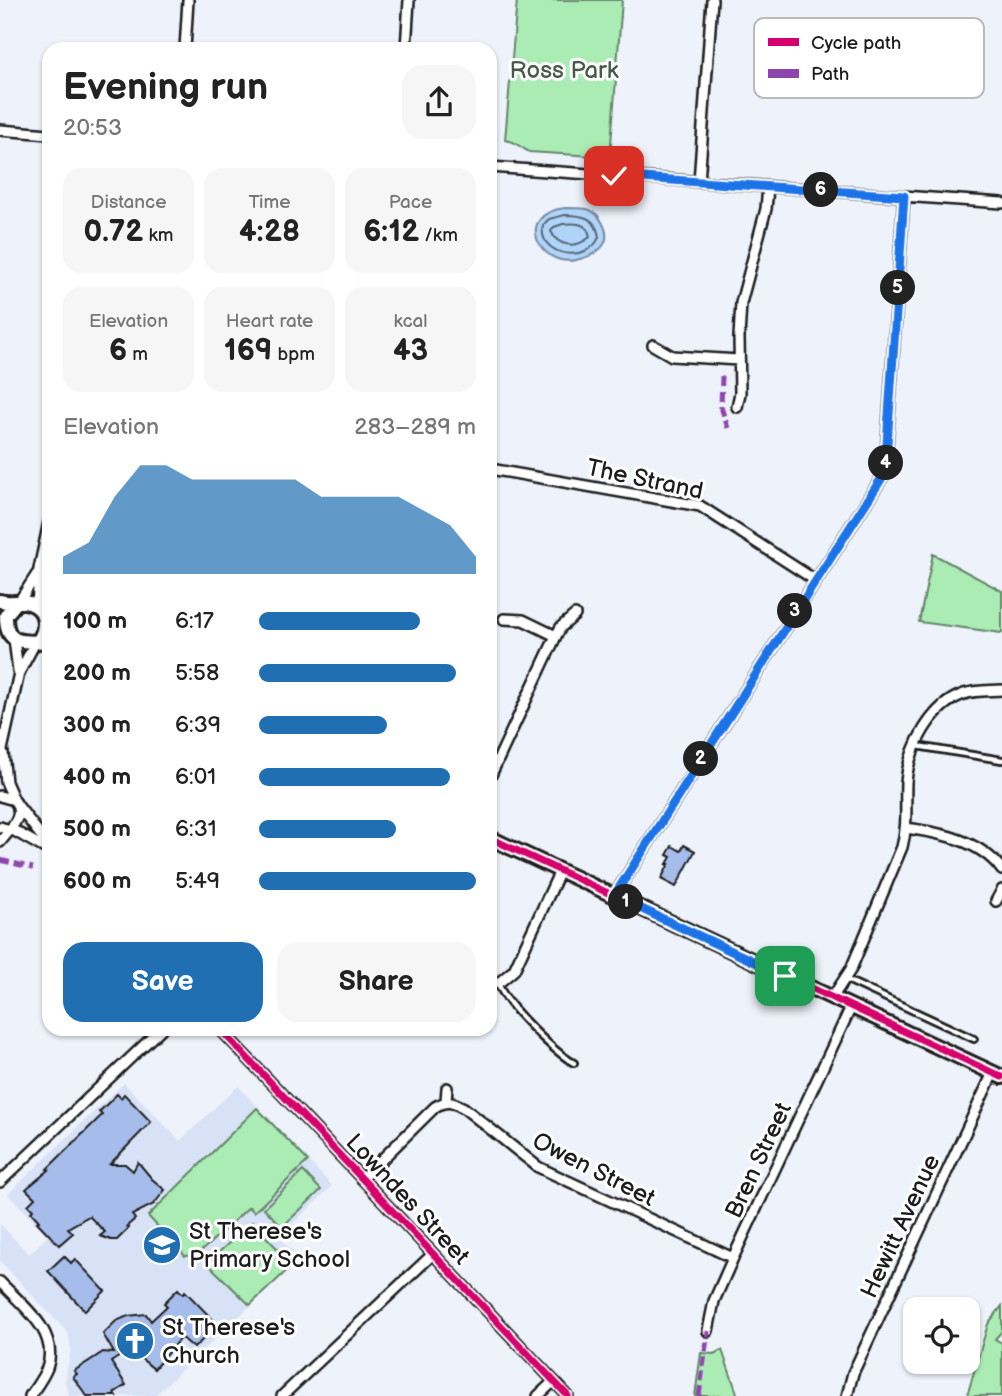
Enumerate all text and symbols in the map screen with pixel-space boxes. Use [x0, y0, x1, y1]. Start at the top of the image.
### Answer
legend [754, 18, 984, 98]
text: Cycle path [811, 32, 901, 55]
park label: Ross Park [509, 56, 619, 85]
text: Path [811, 63, 849, 86]
text: Evening run [63, 65, 268, 110]
button: share [402, 65, 476, 139]
text: 20:53 [63, 114, 122, 142]
pin [584, 146, 644, 206]
icon: check [595, 157, 633, 195]
pin: 6 [804, 172, 838, 208]
text: 6 [815, 178, 826, 201]
text: Distance [91, 191, 166, 214]
text: Time [248, 191, 291, 214]
text: Pace [389, 191, 432, 214]
text: 0.72 [84, 214, 143, 250]
text: 4:28 [239, 214, 300, 250]
text: 6:12 [363, 214, 419, 250]
text: km [143, 224, 173, 247]
text: /km [419, 224, 458, 247]
pin: 5 [880, 270, 916, 306]
text: 5 [892, 276, 903, 299]
text: Elevation [89, 310, 168, 333]
text: Heart rate [226, 310, 313, 333]
text: kcal [393, 310, 428, 333]
text: 6 [109, 333, 127, 369]
text: 169 [224, 333, 272, 369]
text: 43 [393, 333, 428, 369]
text: m [127, 343, 148, 366]
text: bpm [272, 343, 315, 366]
text: Elevation [63, 413, 159, 441]
text: 283–289 m [354, 413, 476, 441]
pin: 4 [868, 446, 903, 480]
text: 4 [880, 451, 891, 474]
street label: The Strand [584, 453, 706, 506]
pin: 3 [778, 594, 812, 628]
text: 3 [789, 599, 800, 622]
text: 100 m [63, 607, 127, 635]
text: 6:17 [175, 607, 214, 635]
text: 200 m [63, 659, 131, 687]
text: 5:58 [175, 659, 219, 687]
text: 300 m [63, 711, 131, 739]
text: 6:39 [175, 711, 221, 739]
pin: 2 [684, 742, 718, 776]
text: 2 [695, 747, 706, 770]
text: 400 m [63, 763, 131, 791]
text: 6:01 [175, 763, 216, 791]
text: 500 m [63, 815, 131, 843]
text: 6:31 [175, 815, 217, 843]
text: 600 m [63, 867, 131, 895]
text: 5:49 [175, 867, 220, 895]
pin: 1 [608, 884, 644, 920]
text: 1 [622, 890, 630, 913]
button: Save [63, 942, 263, 1022]
button: Share [277, 942, 476, 1022]
pin [755, 946, 815, 1006]
icon: arrive [766, 957, 804, 995]
street label: Bren Street [719, 1097, 798, 1223]
street label: Owen Street [528, 1126, 661, 1213]
street label: Lowndes Street [340, 1128, 476, 1271]
street label: Hewitt Avenue [855, 1150, 946, 1303]
place label: St Therese's Primary School [189, 1217, 350, 1274]
school or university icon: St Therese's Primary School [141, 1224, 183, 1266]
map controls [903, 1297, 980, 1374]
button: locate [903, 1297, 980, 1374]
place label: St Therese's Church [162, 1313, 295, 1370]
church icon: St Therese's Church [114, 1320, 156, 1362]

